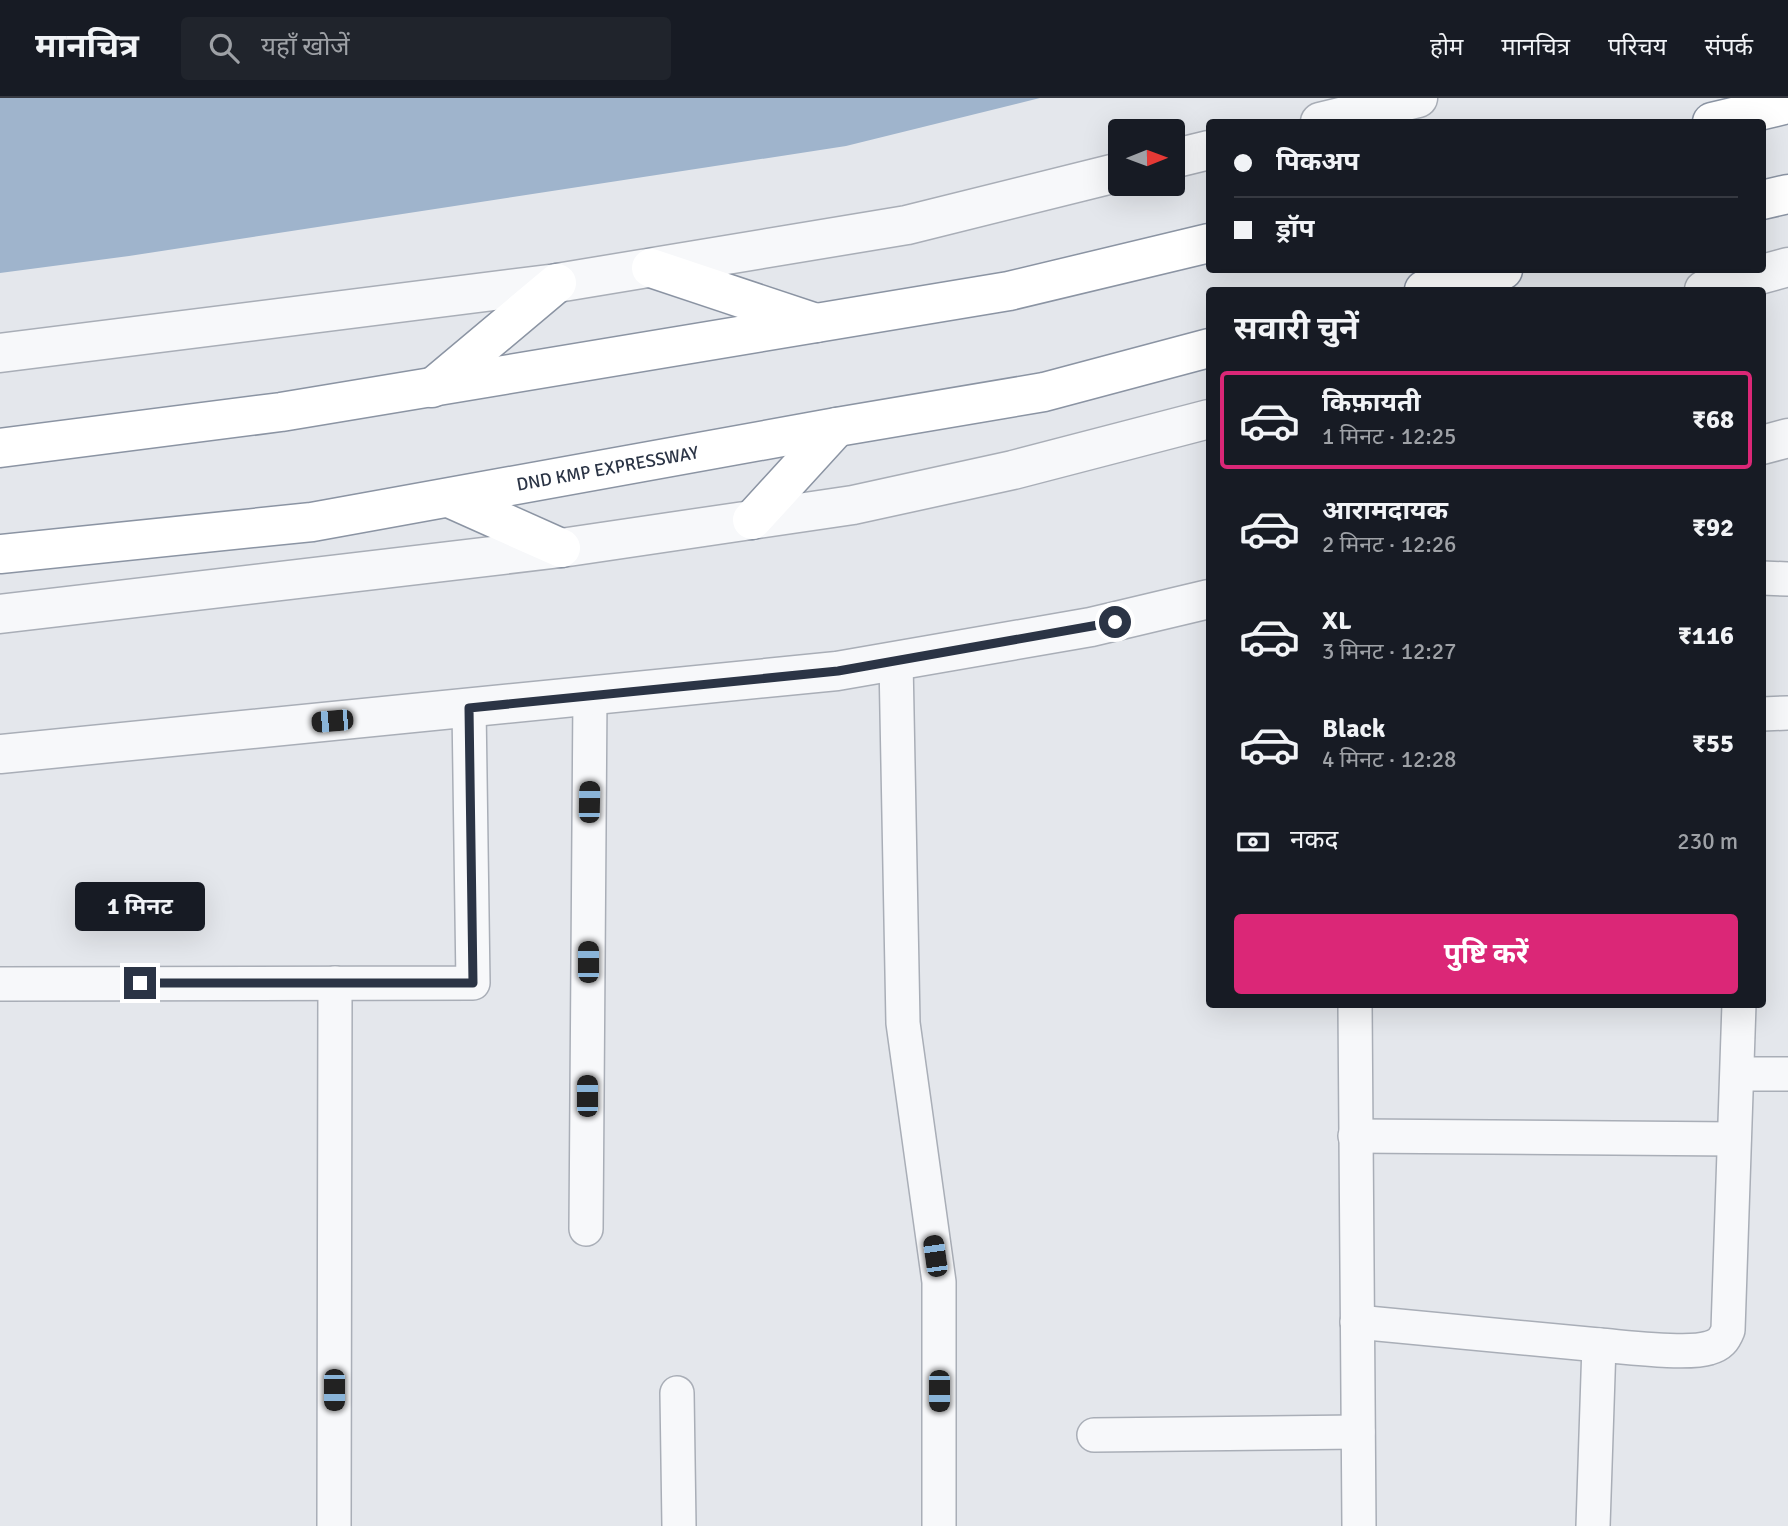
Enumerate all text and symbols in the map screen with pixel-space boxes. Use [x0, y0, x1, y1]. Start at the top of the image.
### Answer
search box [181, 17, 671, 80]
text: मानचित्र [35, 26, 139, 67]
icon: search [205, 29, 243, 67]
text: यहाँ खोजें [261, 31, 350, 63]
text: होम [1430, 32, 1463, 62]
text: मानचित्र [1501, 32, 1570, 62]
text: परिचय [1608, 32, 1667, 62]
text: संपर्क [1705, 32, 1753, 62]
north arrow [1108, 119, 1185, 196]
map controls [1108, 119, 1185, 196]
text: पिकअप [1276, 146, 1359, 178]
text: ड्रॉप [1276, 213, 1314, 245]
text: सवारी चुनें [1234, 309, 1359, 348]
text: किफ़ायती [1322, 387, 1421, 419]
icon: car [1238, 389, 1301, 452]
text: ₹68 [1692, 404, 1734, 436]
text: 1 मिनट · 12:25 [1322, 422, 1457, 451]
street label: DND KMP EXPRESSWAY [515, 441, 700, 496]
text: आरामदायक [1322, 495, 1448, 527]
icon: car [1238, 497, 1301, 560]
text: ₹92 [1692, 512, 1734, 544]
text: 2 मिनट · 12:26 [1322, 530, 1457, 559]
icon: car [1238, 605, 1301, 668]
text: XL [1322, 605, 1352, 637]
route start [1099, 606, 1131, 638]
text: ₹116 [1678, 620, 1734, 652]
text: 3 मिनट · 12:27 [1322, 637, 1457, 666]
car [311, 709, 354, 733]
icon: car [1238, 713, 1301, 776]
text: Black [1322, 713, 1385, 745]
text: ₹55 [1692, 728, 1734, 760]
text: 4 मिनट · 12:28 [1322, 745, 1457, 774]
car [579, 781, 600, 823]
icon: cash [1234, 823, 1272, 861]
text: नकद [1290, 824, 1338, 856]
text: 230 m [1677, 827, 1738, 856]
callout: 1 मिनट [75, 882, 205, 930]
text: 1 मिनट [107, 892, 173, 921]
button: पुष्टि करें [1234, 914, 1738, 994]
car [578, 941, 599, 983]
route end [124, 967, 156, 999]
car [577, 1075, 598, 1117]
car [922, 1234, 949, 1278]
car [324, 1369, 345, 1411]
car [929, 1370, 950, 1412]

